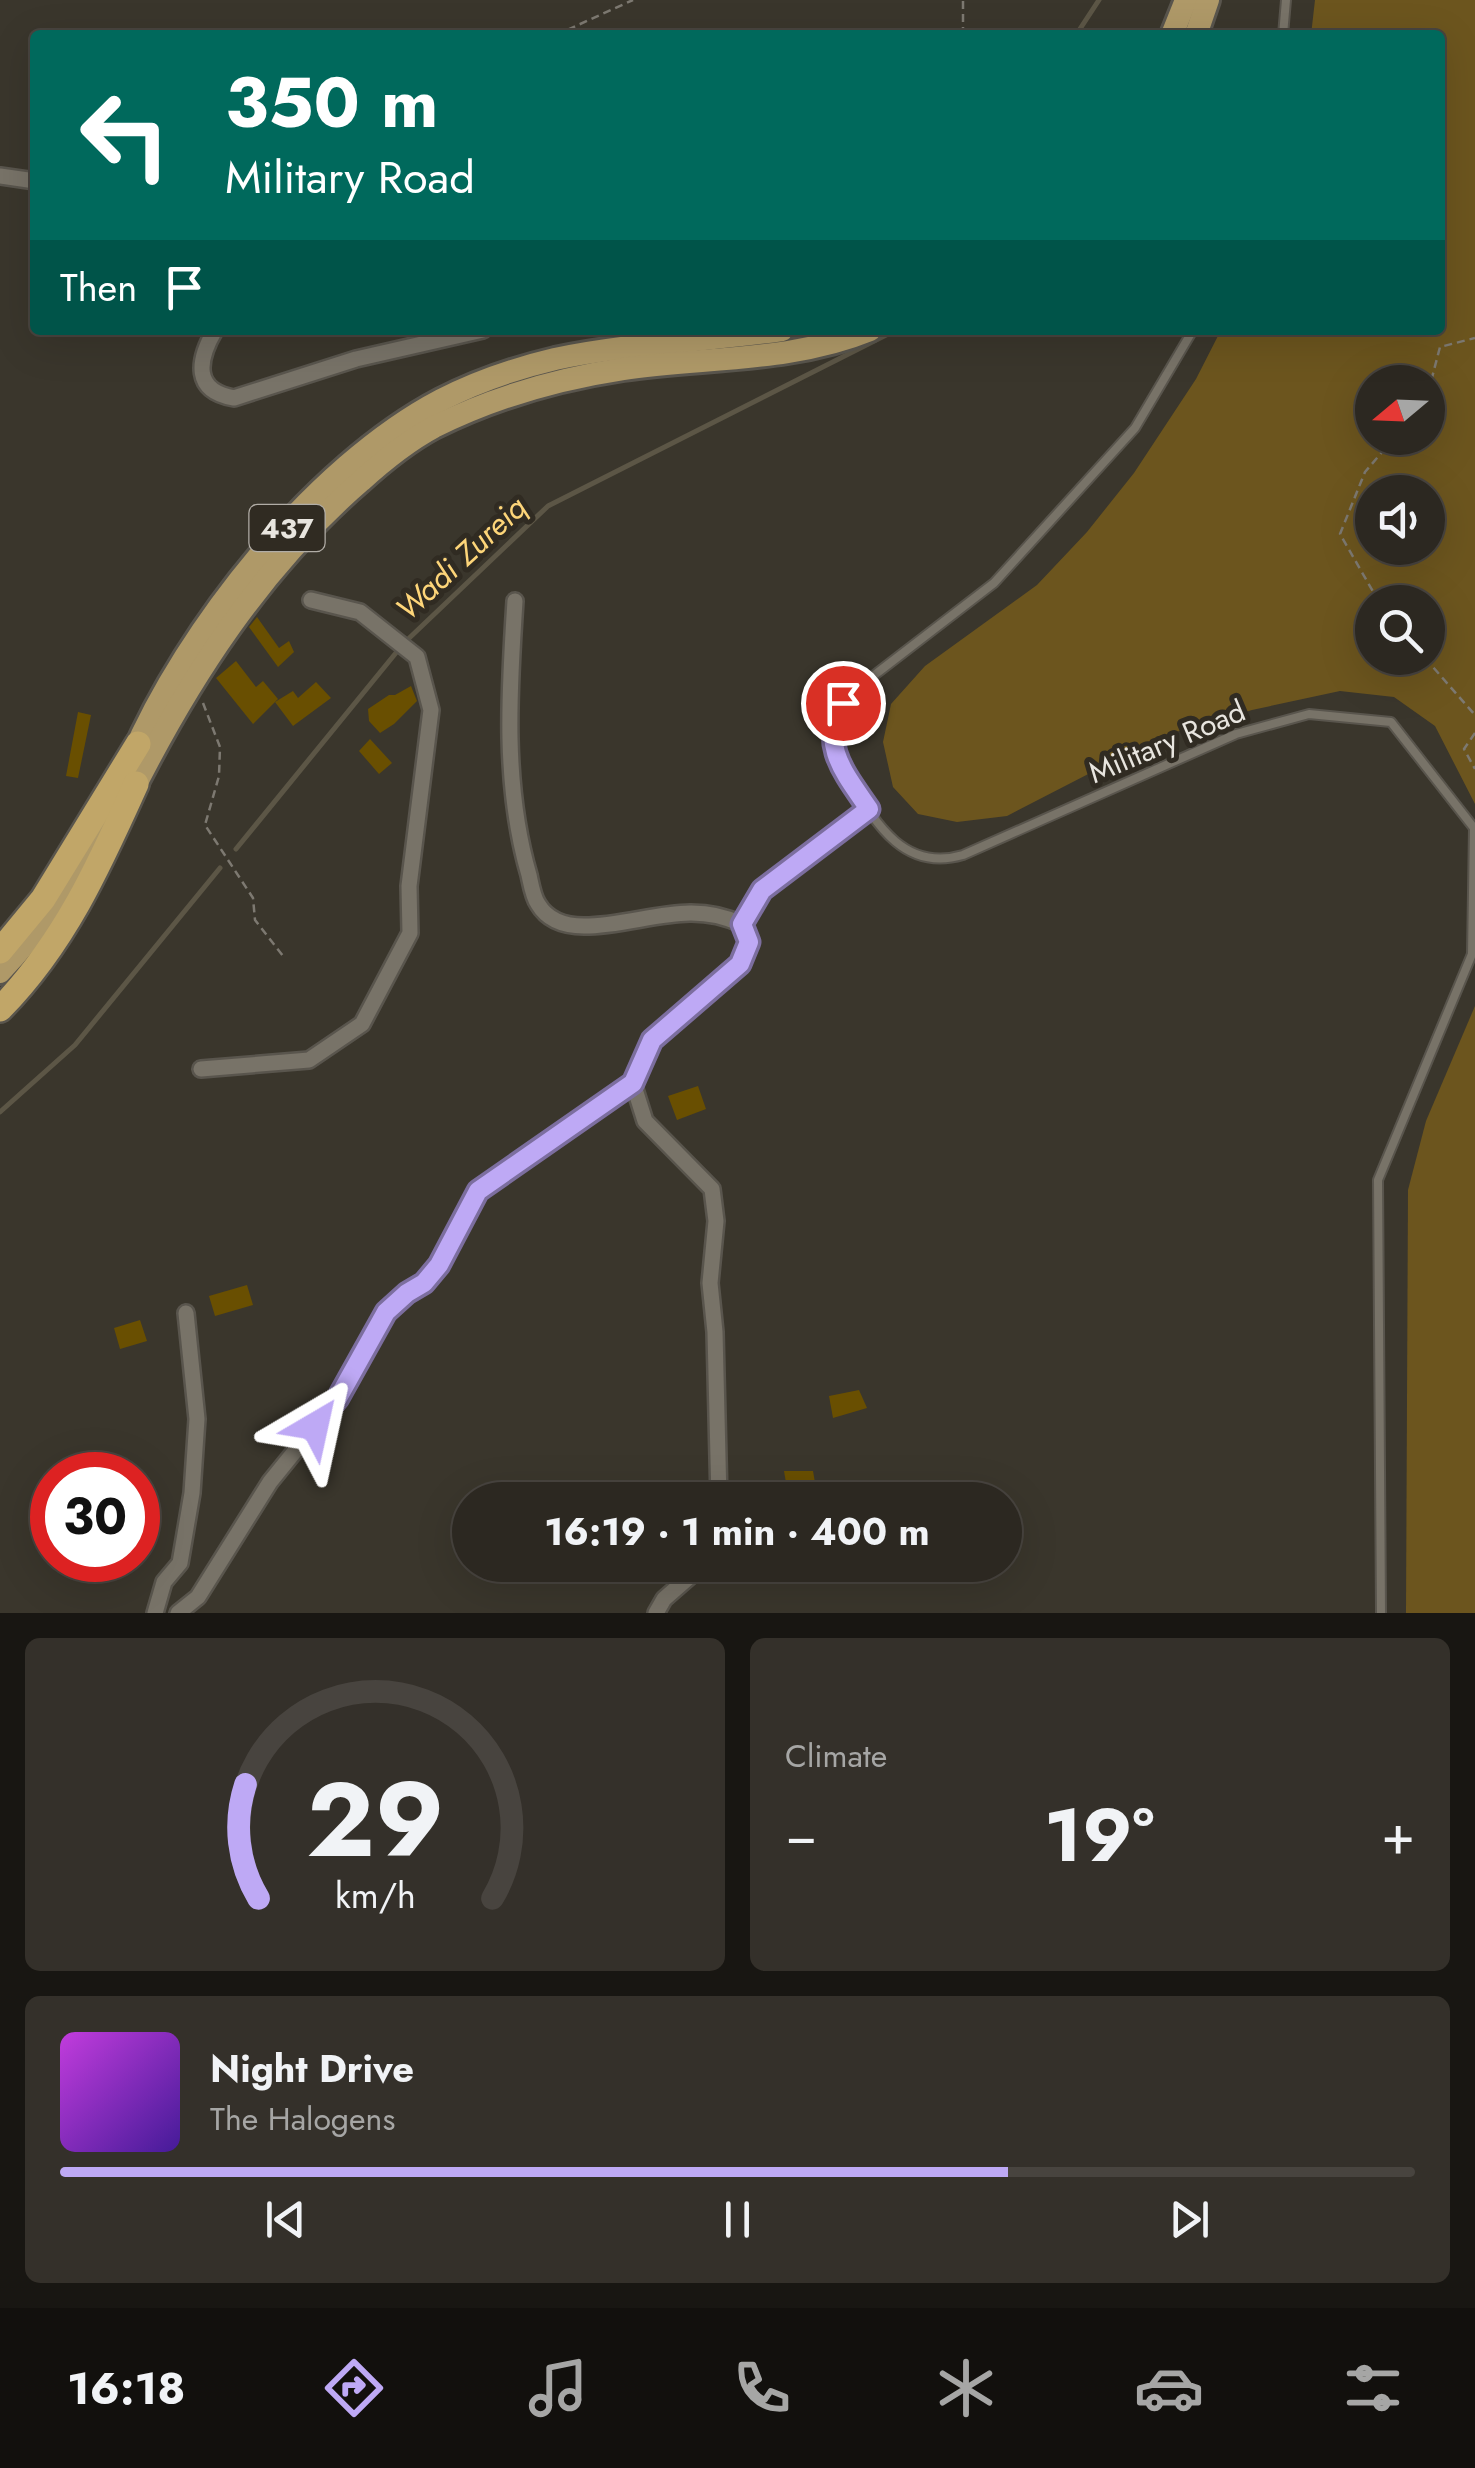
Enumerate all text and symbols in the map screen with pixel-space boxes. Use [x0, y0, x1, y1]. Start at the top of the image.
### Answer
text: 350 m [225, 52, 438, 153]
icon: left [60, 70, 190, 200]
text: Military Road [225, 145, 475, 210]
text: Then [60, 260, 137, 315]
icon: arrive [157, 260, 212, 315]
north arrow [1355, 365, 1445, 455]
map controls [1355, 365, 1445, 675]
button: sound [1355, 475, 1445, 565]
water label: Wadi Zureiq [385, 485, 537, 631]
road number: 437 [250, 505, 324, 551]
button: search [1355, 585, 1445, 675]
pin [801, 661, 886, 746]
icon: arrive [816, 676, 871, 731]
street label: Military Road [1082, 689, 1252, 794]
position arrow [263, 1374, 367, 1478]
speed limit sign: 30 [30, 1452, 160, 1582]
text: 16:19 · 1 min · 400 m [544, 1504, 930, 1559]
text: Climate [785, 1733, 887, 1779]
text: 29 [306, 1745, 444, 1895]
text: 19° [1044, 1781, 1155, 1889]
text: − [785, 1795, 817, 1875]
text: + [1381, 1795, 1415, 1875]
text: km/h [335, 1870, 415, 1921]
text: Night Drive [210, 2041, 414, 2096]
text: The Halogens [210, 2096, 395, 2142]
icon: previous [258, 2192, 313, 2247]
icon: pause [710, 2192, 765, 2247]
icon: next [1162, 2192, 1217, 2247]
icon: directions [319, 2353, 389, 2423]
icon: music [523, 2353, 593, 2423]
icon: phone [727, 2353, 797, 2423]
icon: climate [931, 2353, 1001, 2423]
icon: car [1134, 2353, 1204, 2423]
icon: filters [1338, 2353, 1408, 2423]
text: 16:18 [67, 2356, 186, 2421]

